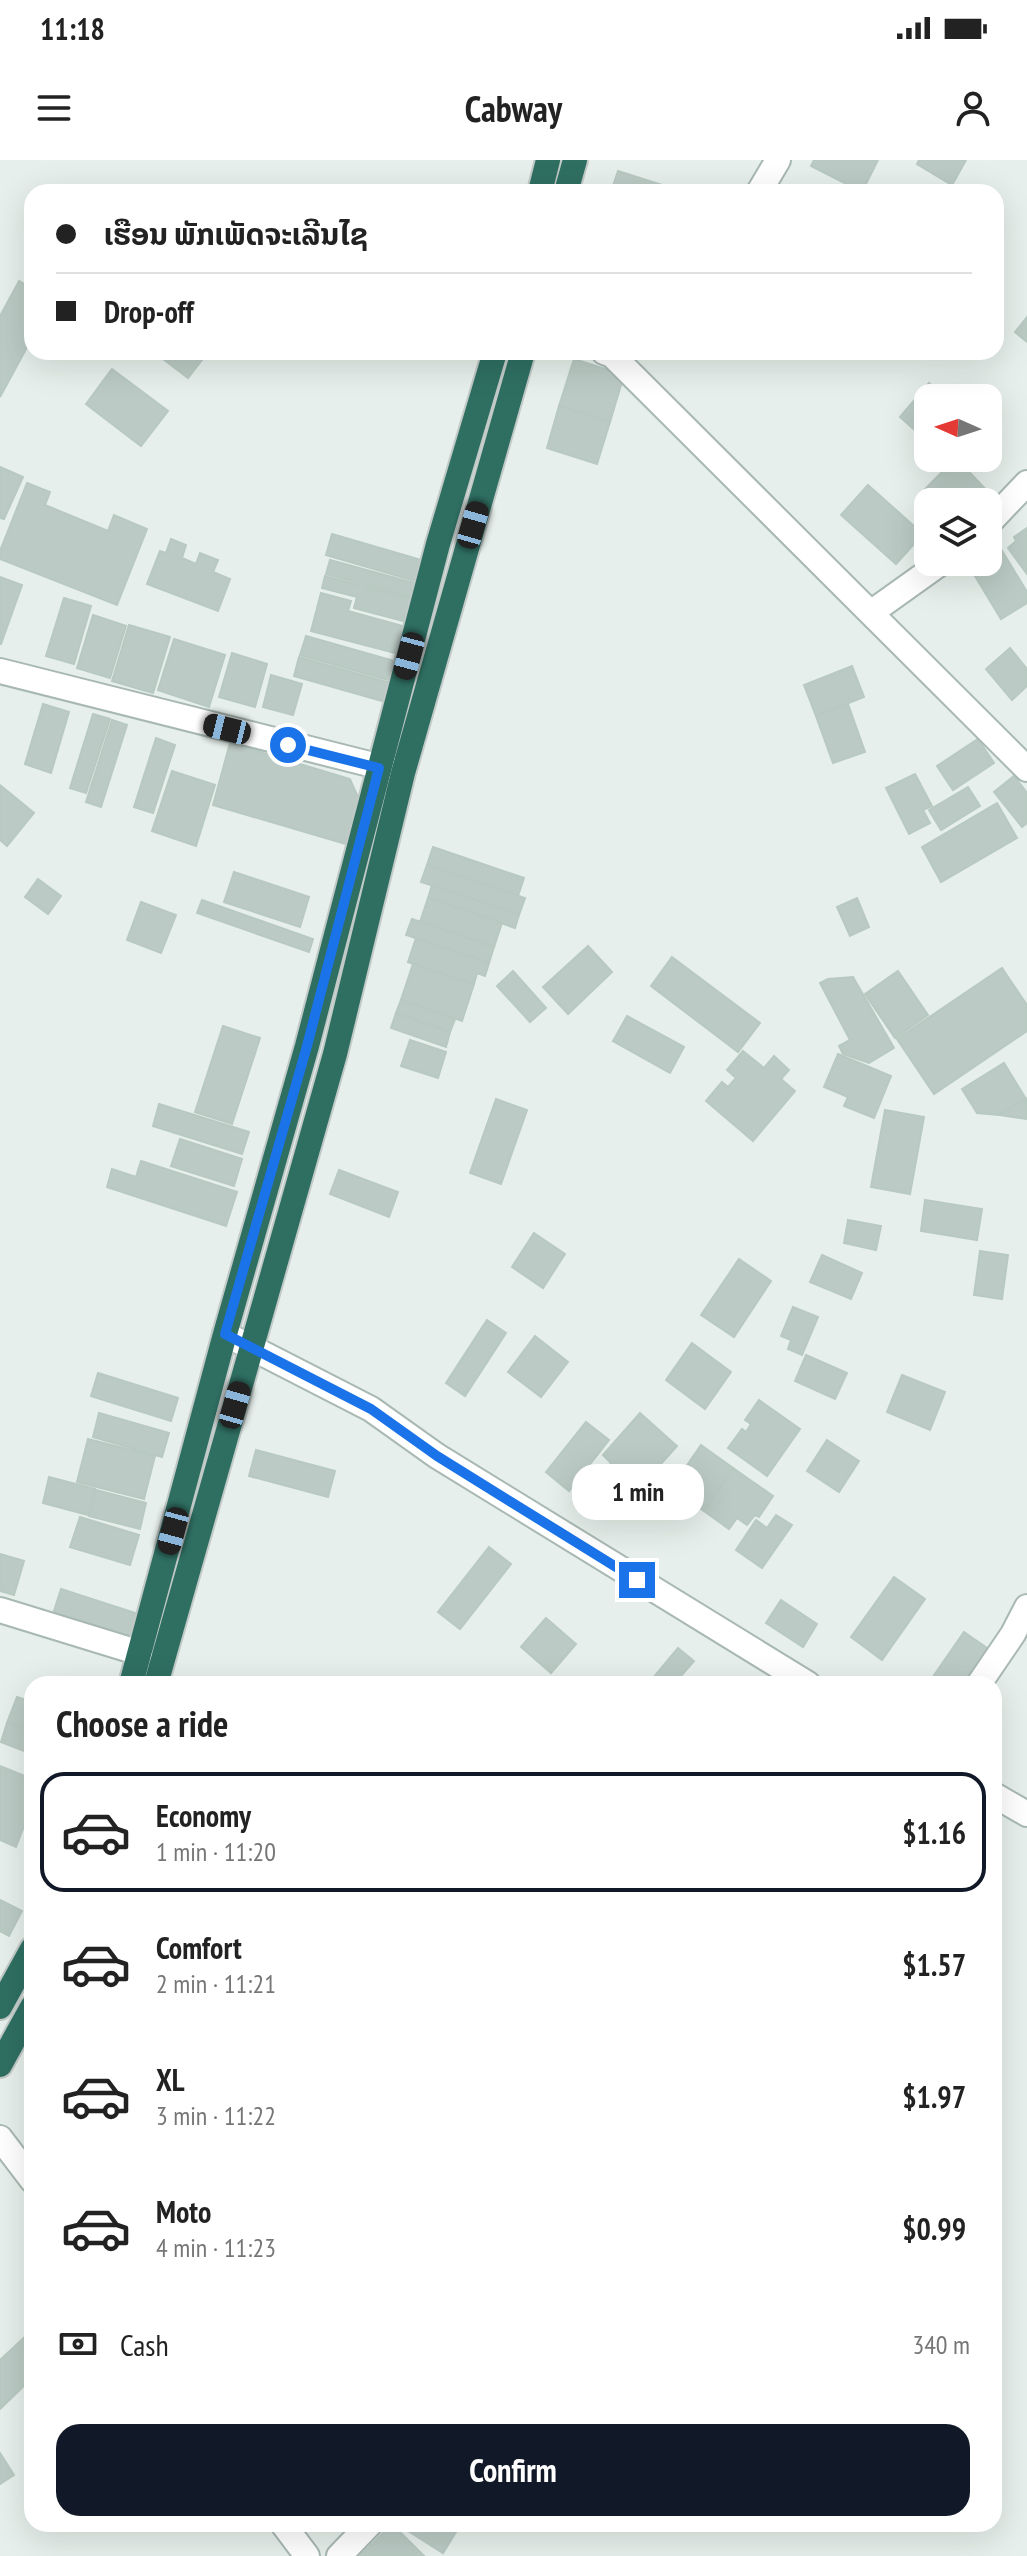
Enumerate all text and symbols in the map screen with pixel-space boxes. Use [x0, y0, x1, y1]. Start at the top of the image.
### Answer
text: 11:18 [40, 9, 105, 48]
text: Cabway [465, 85, 562, 132]
icon: menu [32, 86, 76, 130]
icon: person [951, 86, 995, 130]
text: ເຮືອນ ພັກເພັດຈະເລີນໄຊ [104, 214, 368, 253]
text: Drop-off [104, 292, 194, 331]
north arrow [914, 384, 1002, 472]
map controls [914, 384, 1002, 576]
button: layers [914, 488, 1002, 576]
car [455, 499, 491, 551]
car [391, 630, 427, 682]
car [201, 712, 253, 746]
route start [270, 727, 306, 763]
car [217, 1379, 253, 1431]
callout: 1 min [571, 1464, 703, 1520]
text: 1 min [612, 1475, 664, 1508]
car [155, 1505, 191, 1557]
route end [619, 1562, 655, 1598]
text: Choose a ride [56, 1700, 228, 1747]
icon: car [60, 1796, 132, 1868]
text: Economy [156, 1796, 251, 1835]
text: $1.16 [902, 1813, 966, 1852]
text: 1 min · 11:20 [156, 1835, 276, 1868]
icon: car [60, 1928, 132, 2000]
text: Comfort [156, 1928, 242, 1967]
text: $1.57 [902, 1945, 966, 1984]
text: 2 min · 11:21 [156, 1967, 276, 2000]
icon: car [60, 2060, 132, 2132]
text: XL [156, 2060, 185, 2099]
text: $1.97 [902, 2077, 966, 2116]
text: 3 min · 11:22 [156, 2099, 276, 2132]
icon: car [60, 2192, 132, 2264]
text: Moto [156, 2192, 211, 2231]
text: $0.99 [902, 2209, 966, 2248]
text: 4 min · 11:23 [156, 2231, 276, 2264]
icon: cash [56, 2322, 100, 2366]
text: Cash [120, 2325, 169, 2364]
text: 340 m [912, 2328, 970, 2361]
button: Confirm [56, 2424, 970, 2516]

